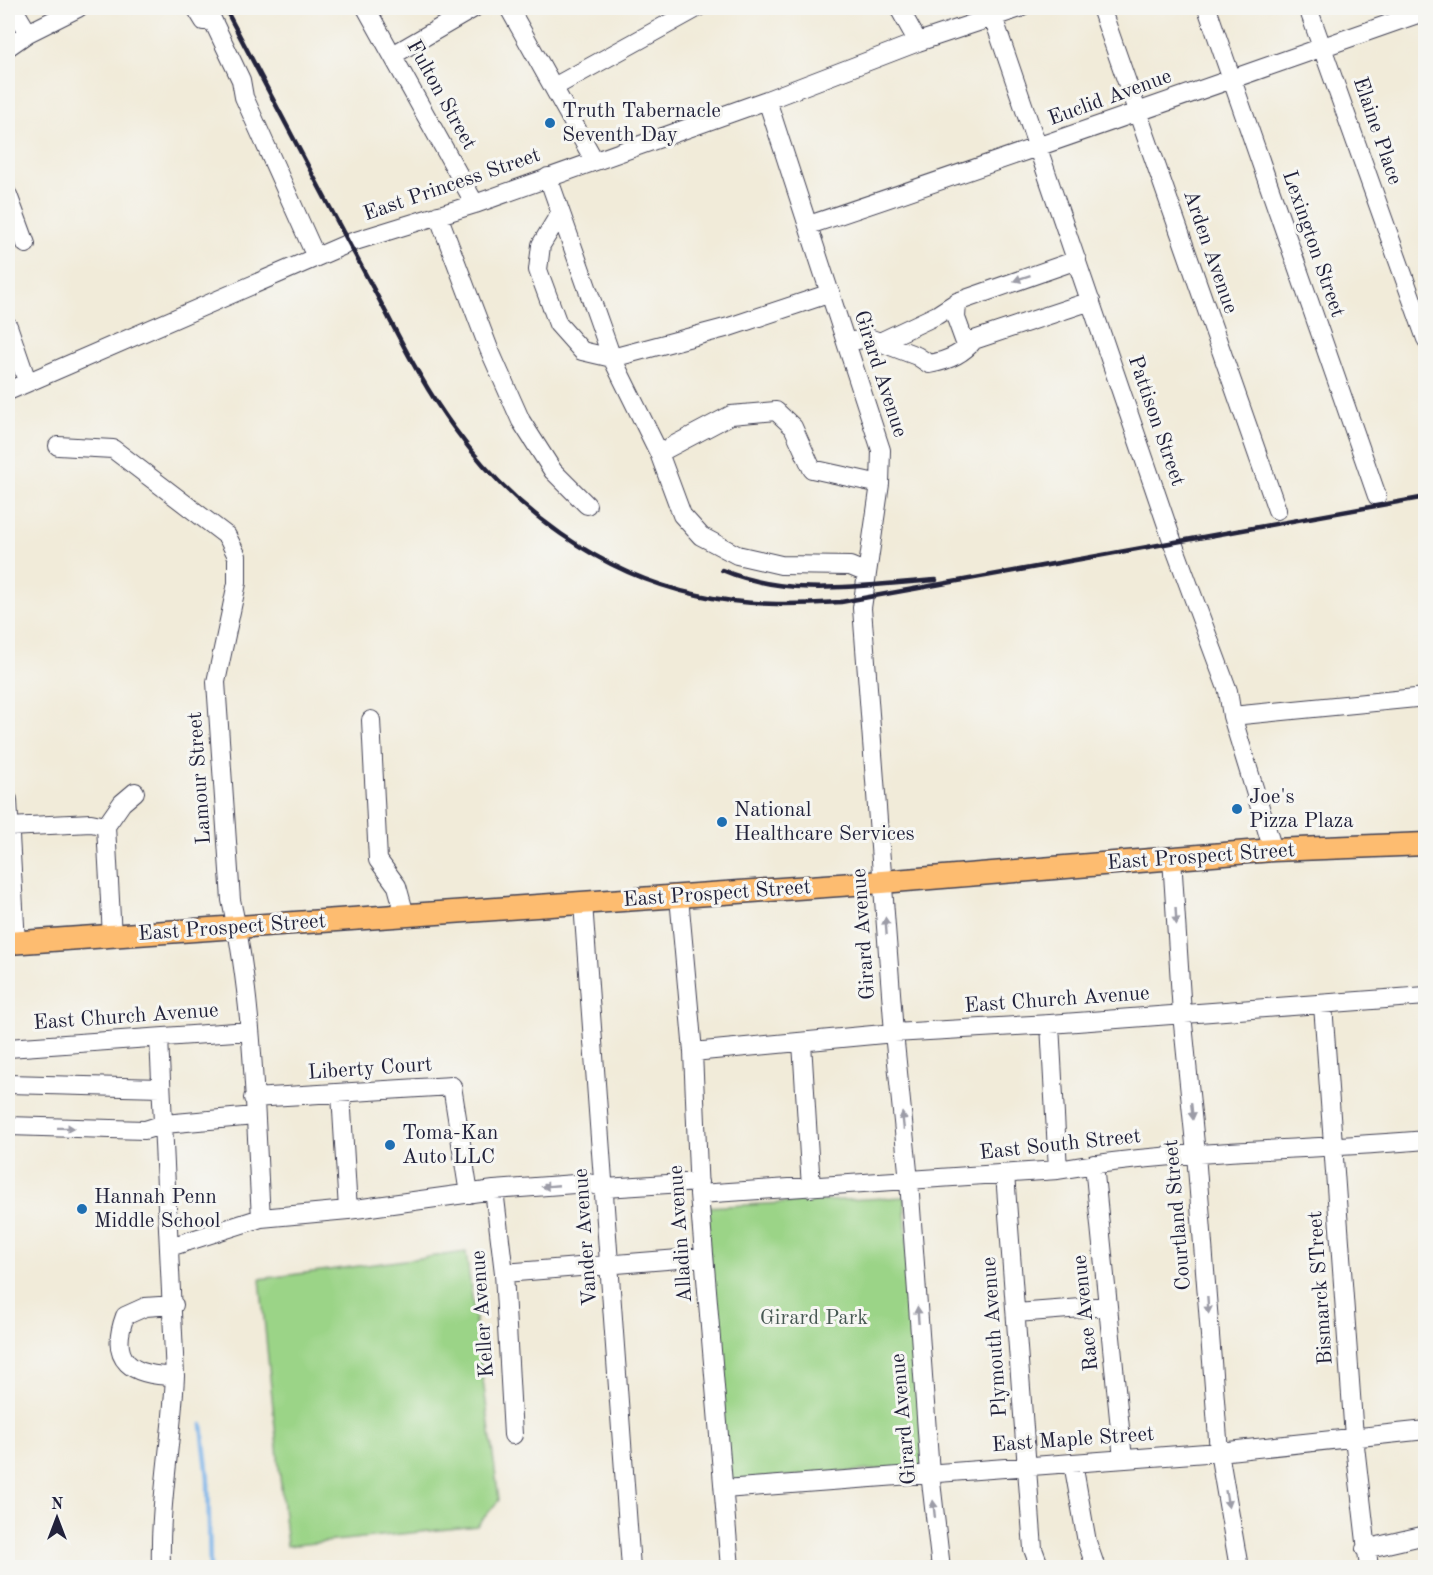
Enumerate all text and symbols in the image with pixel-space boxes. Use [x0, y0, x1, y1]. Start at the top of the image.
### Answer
street label: Fulton Street [402, 37, 480, 153]
street label: Euclid Avenue [1045, 66, 1175, 130]
street label: Elaine Place [1349, 75, 1405, 187]
place label: Truth Tabernacle Seventh Day [562, 101, 721, 146]
marker: Truth Tabernacle Seventh Day [543, 116, 557, 130]
street label: East Princess Street [361, 145, 543, 225]
street label: Lexington Street [1278, 168, 1348, 320]
street label: Arden Avenue [1179, 187, 1241, 317]
one-way arrow [1013, 274, 1031, 284]
street label: Girard Avenue [850, 308, 910, 440]
street label: Pattison Street [1124, 353, 1188, 489]
street label: Lamour Street [185, 711, 215, 845]
place label: Joe's Pizza Plaza [1249, 787, 1354, 832]
place label: National Healthcare Services [734, 800, 915, 845]
marker: Joe's Pizza Plaza [1230, 802, 1244, 816]
marker: National Healthcare Services [715, 815, 729, 829]
street label: East Prospect Street [1106, 840, 1296, 874]
street label: Girard Avenue [849, 867, 879, 1001]
street label: East Prospect Street [622, 877, 812, 911]
one-way arrow [1171, 907, 1181, 926]
street label: East Prospect Street [137, 911, 327, 945]
one-way arrow [881, 917, 891, 936]
street label: East Church Avenue [964, 983, 1150, 1017]
street label: East Church Avenue [33, 1000, 219, 1034]
street label: Liberty Court [307, 1054, 433, 1084]
one-way arrow [1187, 1101, 1197, 1120]
one-way arrow [898, 1111, 907, 1130]
one-way arrow [56, 1123, 75, 1133]
place label: Toma-Kan Auto LLC [402, 1123, 498, 1168]
street label: East South Street [978, 1126, 1142, 1164]
marker: Toma-Kan Auto LLC [383, 1138, 397, 1152]
street label: Courtland Street [1161, 1139, 1195, 1291]
street label: Alladin Avenue [666, 1164, 696, 1304]
street label: Vander Avenue [571, 1167, 601, 1307]
one-way arrow [541, 1181, 560, 1191]
place label: Hannah Penn Middle School [94, 1187, 221, 1232]
marker: Hannah Penn Middle School [75, 1202, 89, 1216]
street label: Bismarck STreet [1305, 1210, 1337, 1366]
street label: Keller Avenue [468, 1250, 498, 1378]
street label: Race Avenue [1069, 1254, 1103, 1372]
street label: Plymouth Avenue [979, 1256, 1011, 1418]
one-way arrow [1203, 1295, 1213, 1314]
one-way arrow [914, 1306, 923, 1325]
park label: Girard Park [760, 1308, 868, 1329]
street label: Girard Avenue [888, 1352, 920, 1486]
street label: East Maple Street [991, 1424, 1155, 1456]
north arrow [27, 1488, 87, 1548]
one-way arrow [1223, 1489, 1232, 1508]
text: N [51, 1497, 64, 1513]
one-way arrow [929, 1500, 939, 1519]

